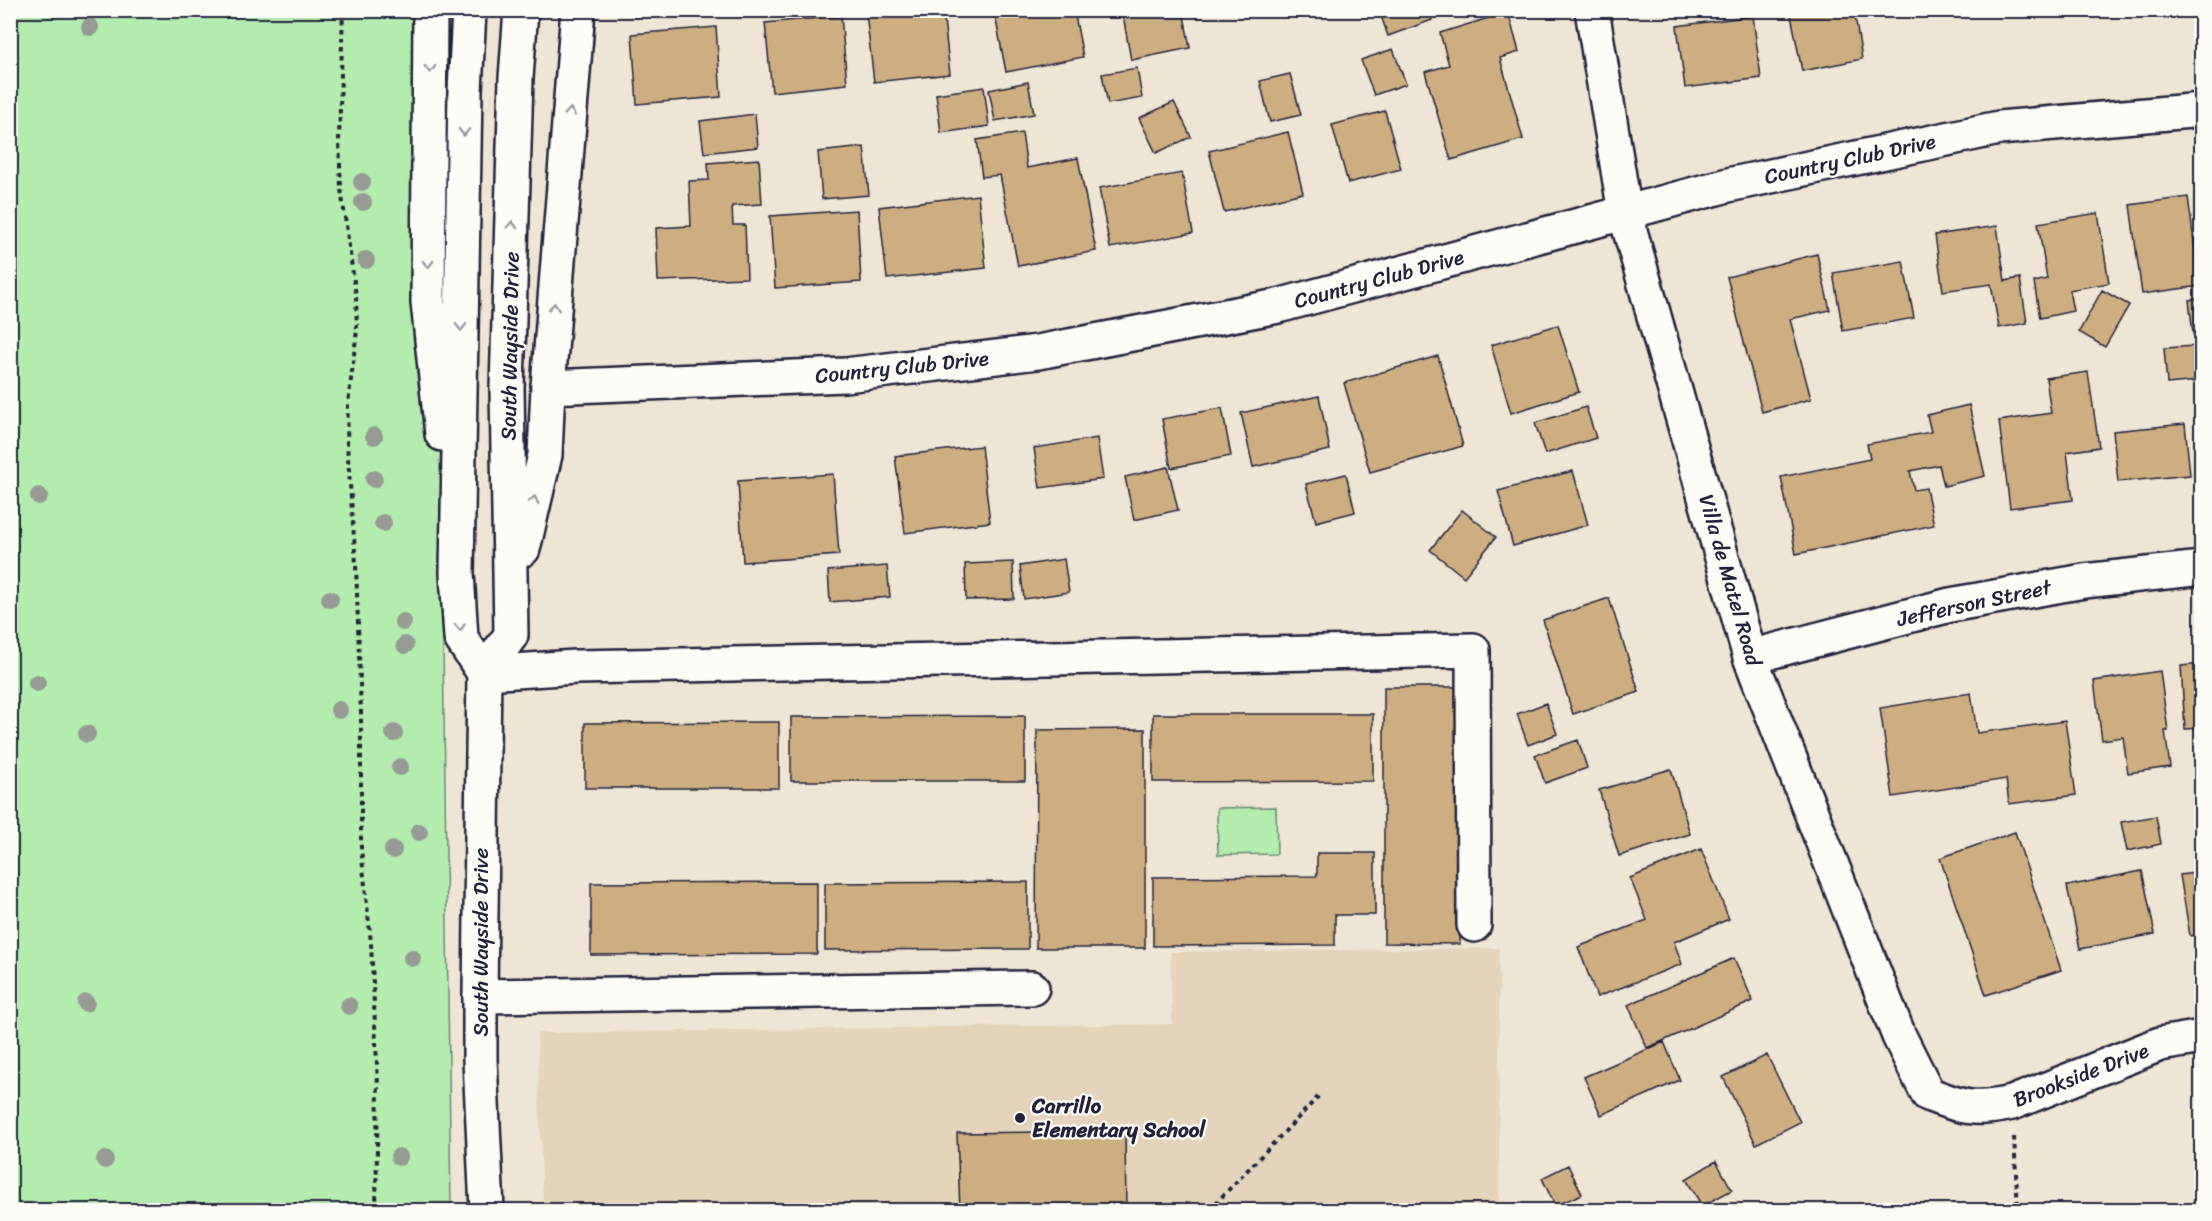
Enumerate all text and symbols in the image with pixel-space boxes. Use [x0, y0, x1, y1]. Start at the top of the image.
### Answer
one-way arrow [424, 64, 436, 73]
one-way arrow [563, 108, 576, 117]
street label: Country Club Drive [1761, 122, 1939, 196]
one-way arrow [458, 127, 471, 136]
one-way arrow [505, 220, 518, 229]
street label: Country Club Drive [1290, 238, 1468, 320]
street label: South Wayside Drive [489, 251, 531, 441]
one-way arrow [422, 259, 434, 268]
one-way arrow [547, 302, 560, 311]
one-way arrow [455, 322, 467, 331]
street label: Country Club Drive [813, 339, 991, 395]
street label: Villa de Matel Road [1687, 490, 1773, 672]
one-way arrow [527, 495, 540, 505]
street label: Jefferson Street [1892, 568, 2056, 638]
one-way arrow [453, 622, 466, 631]
street label: South Wayside Drive [462, 847, 500, 1036]
street label: Brookside Drive [2007, 1032, 2155, 1118]
place label: Carrillo Elementary School [1031, 1087, 1206, 1149]
marker: Carrillo Elementary School [1013, 1111, 1027, 1125]

